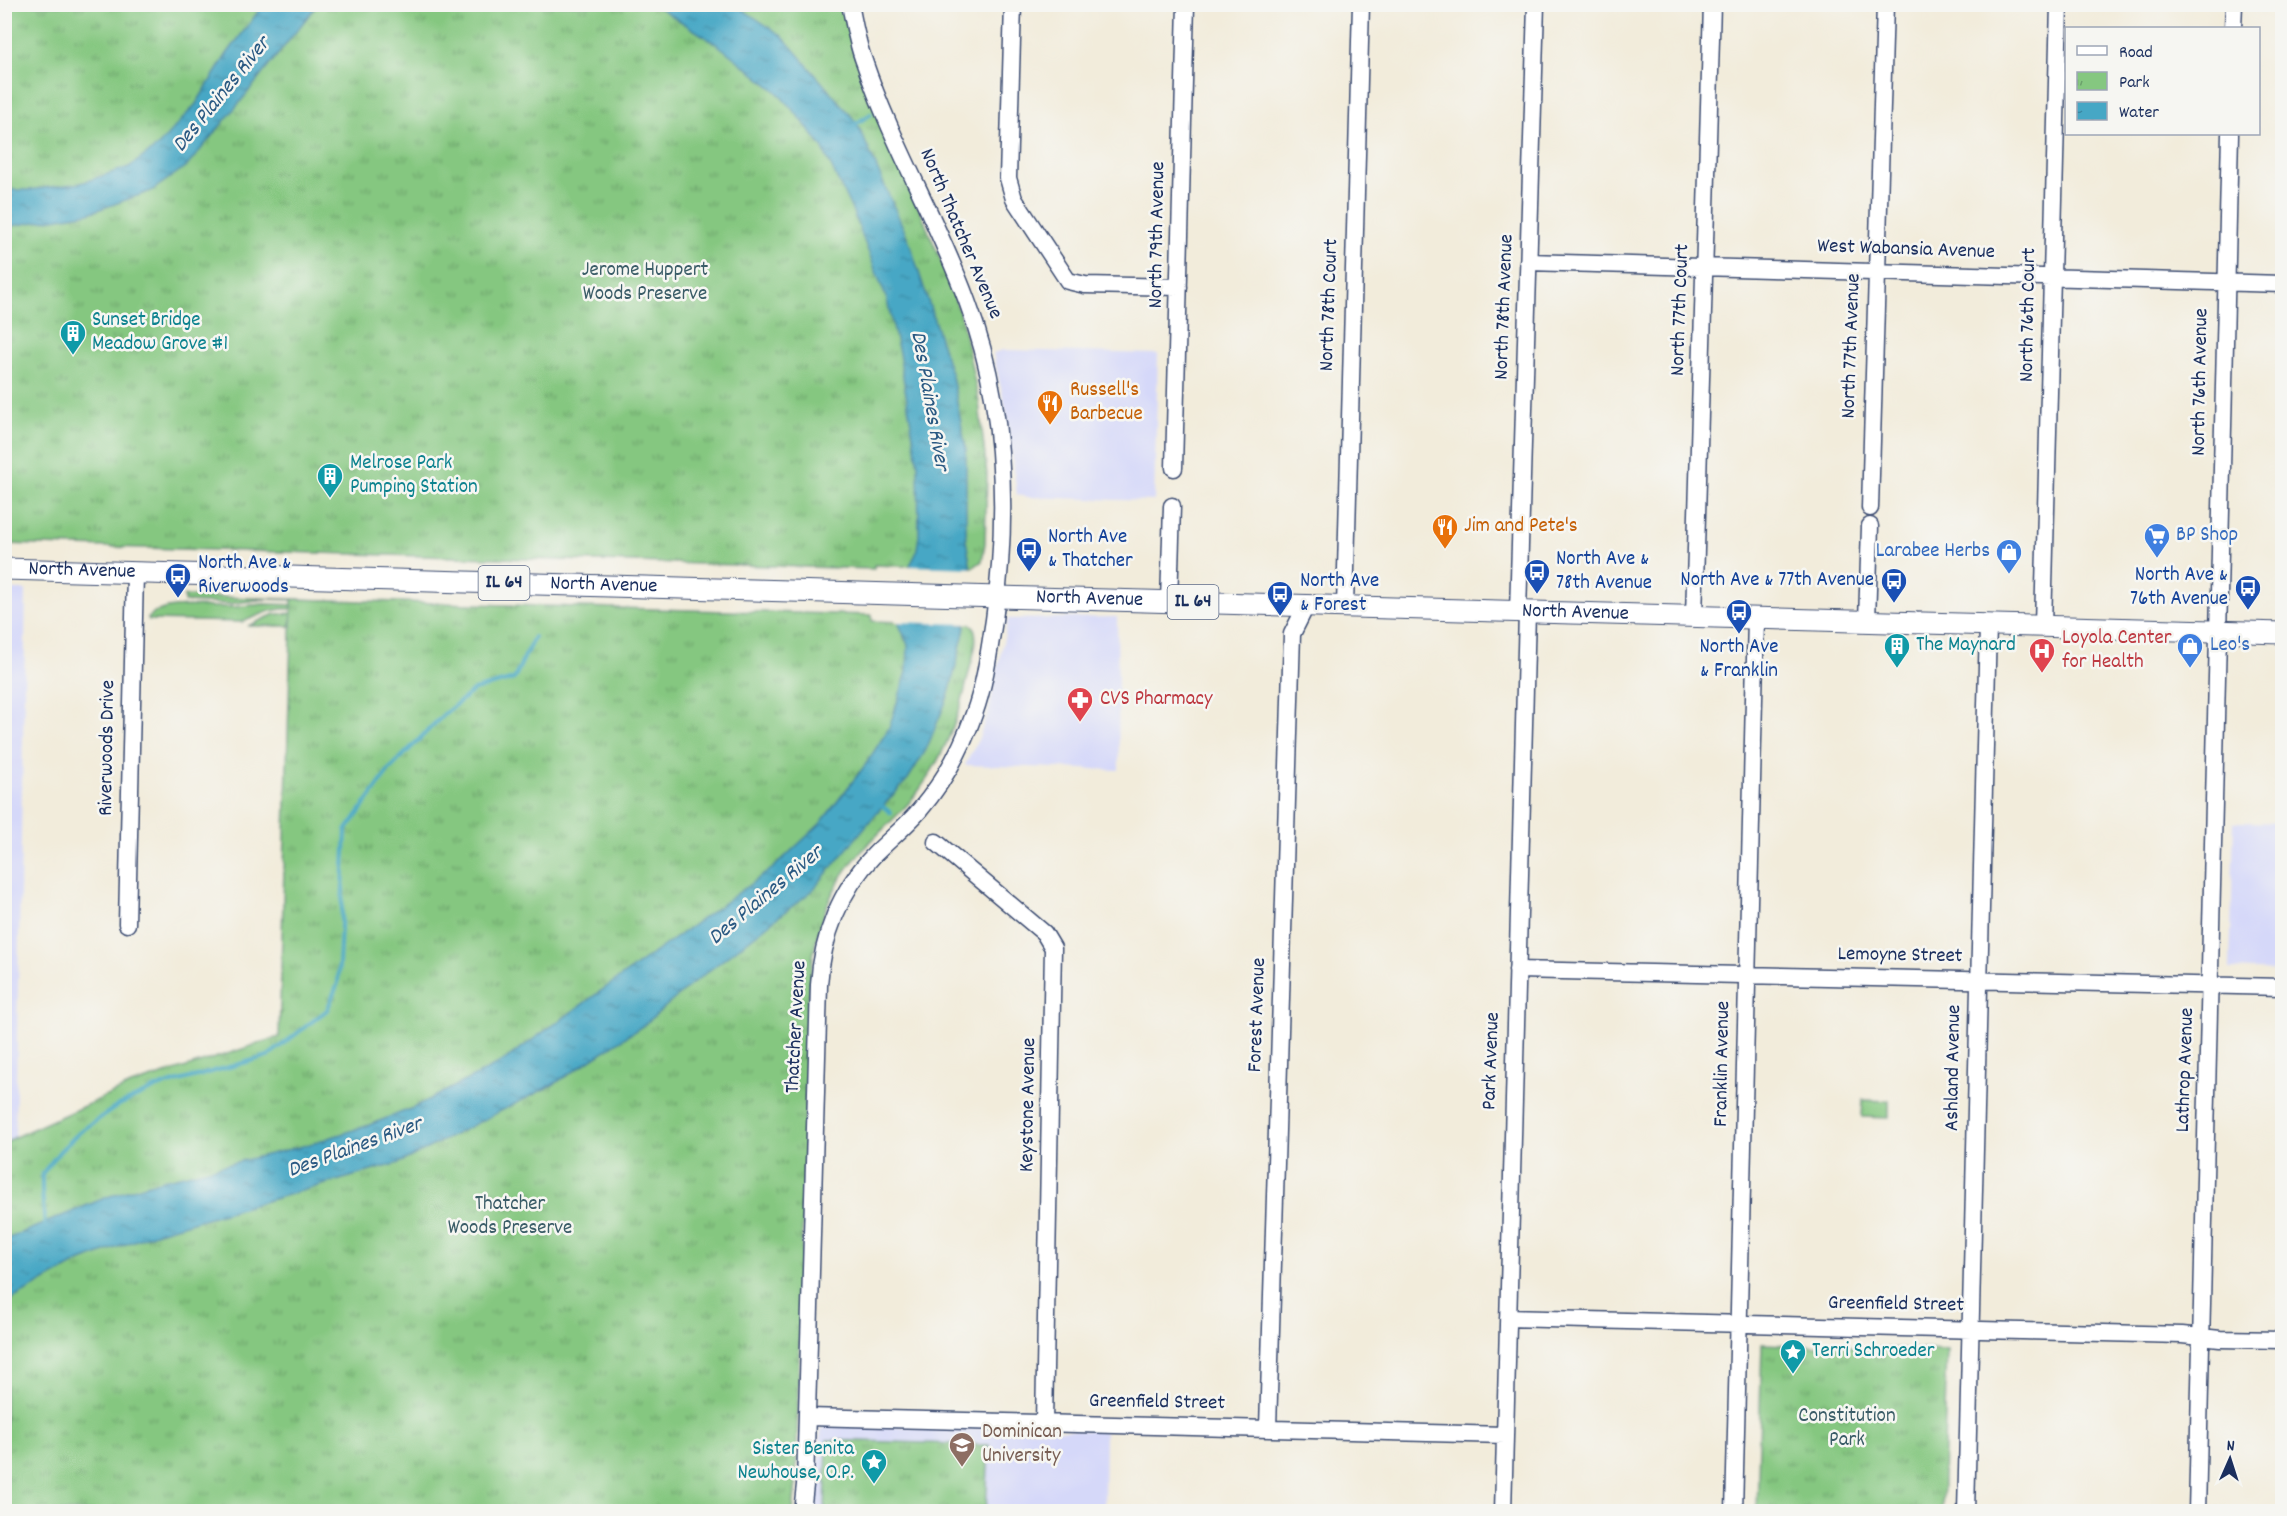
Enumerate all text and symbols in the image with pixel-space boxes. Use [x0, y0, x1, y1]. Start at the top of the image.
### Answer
legend [2065, 27, 2260, 135]
water label: Des Plaines River [166, 28, 280, 159]
text: Road [2119, 41, 2153, 66]
text: Park [2119, 71, 2150, 96]
text: Water [2119, 101, 2159, 126]
street label: North Thatcher Avenue [911, 144, 1009, 324]
street label: North 79th Avenue [1142, 161, 1174, 309]
street label: West Wabansia Avenue [1817, 232, 1995, 268]
street label: North 78th Avenue [1487, 234, 1523, 380]
street label: North 78th Court [1313, 238, 1347, 372]
street label: North 77th Court [1664, 243, 1698, 377]
street label: North 76th Court [2013, 247, 2045, 383]
park label: Jerome Huppert Woods Preserve [582, 256, 708, 310]
street label: North 77th Avenue [1834, 273, 1870, 419]
place label: Sunset Bridge Meadow Grove #1 [92, 306, 228, 360]
street label: North 76th Avenue [2185, 308, 2217, 456]
building icon: Sunset Bridge Meadow Grove #1 [58, 318, 88, 356]
water label: Des Plaines River [902, 329, 957, 476]
place label: Russell's Barbecue [1070, 376, 1143, 430]
restaurant icon: Russell's Barbecue [1035, 388, 1065, 426]
place label: Melrose Park Pumping Station [350, 449, 478, 503]
building icon: Melrose Park Pumping Station [315, 461, 345, 499]
restaurant icon: Jim and Pete's [1430, 512, 1460, 550]
place label: Jim and Pete's [1464, 512, 1578, 542]
supermarket icon: BP Shop [2142, 521, 2172, 559]
place label: BP Shop [2176, 521, 2238, 551]
place label: North Ave & Thatcher [1048, 523, 1133, 577]
bus stop icon: North Ave & Thatcher [1014, 535, 1044, 573]
place label: Larabee Herbs [1876, 537, 1990, 567]
shop icon: Larabee Herbs [1994, 537, 2024, 575]
place label: North Ave & 78th Avenue [1556, 545, 1652, 599]
place label: North Ave & Riverwoods [198, 549, 291, 603]
street label: North Avenue [28, 555, 136, 588]
bus stop icon: North Ave & 78th Avenue [1522, 557, 1552, 595]
bus stop icon: North Ave & Riverwoods [163, 561, 193, 599]
place label: North Ave & 76th Avenue [2130, 561, 2228, 615]
road number: IL 64 [478, 566, 530, 600]
place label: North Ave & 77th Avenue [1680, 566, 1874, 596]
bus stop icon: North Ave & 77th Avenue [1879, 566, 1909, 604]
place label: North Ave & Forest [1300, 567, 1379, 621]
street label: North Avenue [550, 569, 658, 602]
bus stop icon: North Ave & 76th Avenue [2233, 573, 2263, 611]
bus stop icon: North Ave & Forest [1265, 579, 1295, 617]
street label: North Avenue [1036, 583, 1144, 616]
road number: IL 64 [1168, 585, 1218, 619]
street label: North Avenue [1521, 597, 1629, 630]
bus stop icon: North Ave & Franklin [1724, 597, 1754, 635]
place label: Loyola Center for Health [2062, 624, 2172, 678]
building icon: The Maynard [1882, 631, 1912, 669]
place label: The Maynard [1916, 631, 2016, 661]
shop icon: Leo's [2175, 631, 2205, 669]
place label: Leo's [2210, 631, 2250, 661]
place label: North Ave & Franklin [1699, 633, 1779, 687]
hospital icon: Loyola Center for Health [2027, 636, 2057, 674]
street label: Riverwoods Drive [92, 680, 124, 816]
pharmacy icon: CVS Pharmacy [1065, 685, 1095, 723]
place label: CVS Pharmacy [1100, 685, 1213, 715]
water label: Des Plaines River [702, 837, 832, 953]
street label: Lemoyne Street [1837, 940, 1963, 972]
street label: Forest Avenue [1241, 957, 1275, 1073]
street label: Thatcher Avenue [779, 960, 815, 1094]
street label: Franklin Avenue [1707, 1001, 1739, 1127]
street label: Ashland Avenue [1938, 1004, 1970, 1132]
street label: Lathrop Avenue [2169, 1007, 2203, 1133]
street label: Park Avenue [1475, 1011, 1509, 1111]
street label: Keystone Avenue [1013, 1037, 1045, 1173]
water label: Des Plaines River [284, 1108, 429, 1187]
park label: Thatcher Woods Preserve [448, 1190, 572, 1244]
street label: Greenfield Street [1828, 1289, 1965, 1321]
place icon: Terri Schroeder [1778, 1337, 1808, 1375]
place label: Terri Schroeder [1812, 1337, 1935, 1367]
street label: Greenfield Street [1089, 1387, 1226, 1419]
park label: Constitution Park [1798, 1402, 1896, 1456]
place label: Dominican University [982, 1418, 1062, 1472]
north arrow [2200, 1429, 2260, 1489]
school or university icon: Dominican University [947, 1430, 977, 1468]
place label: Sister Benita Newhouse, O.P. [737, 1435, 855, 1489]
text: N [2226, 1435, 2235, 1458]
place icon: Sister Benita Newhouse, O.P. [859, 1447, 889, 1485]

